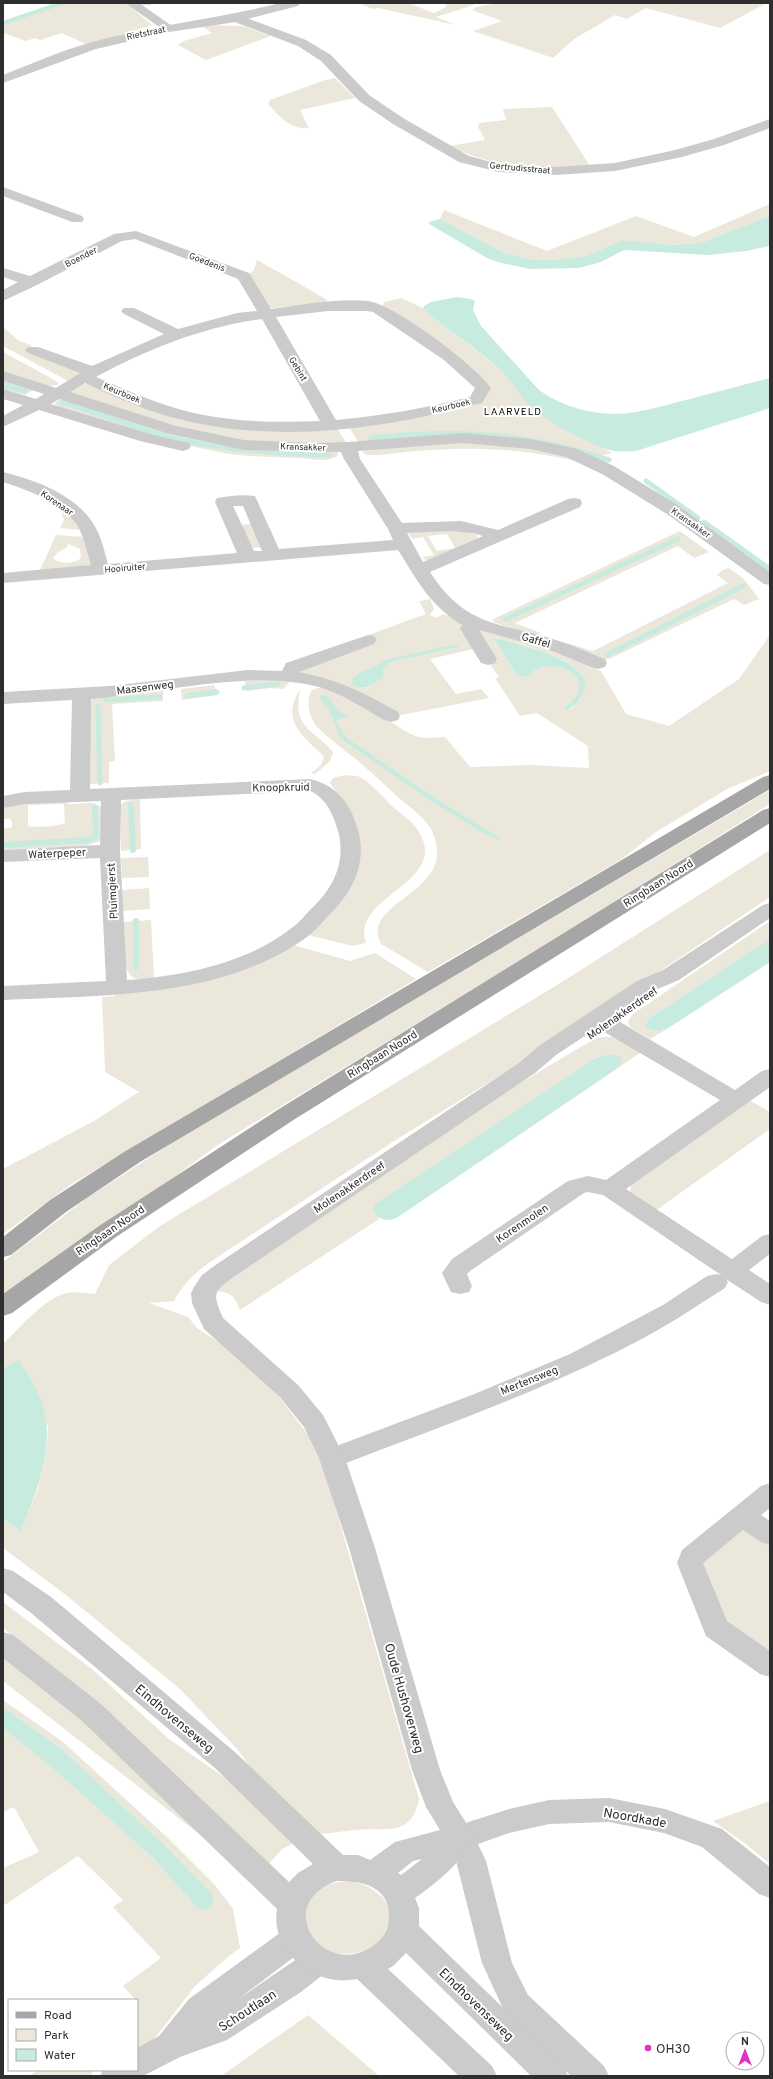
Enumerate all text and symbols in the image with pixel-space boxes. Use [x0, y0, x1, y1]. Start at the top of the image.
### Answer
street label: Rietstraat [126, 24, 167, 43]
street label: Gertrudisstraat [489, 160, 551, 177]
street label: Boender [63, 244, 100, 270]
street label: Goedenis [187, 251, 227, 274]
street label: Gebint [286, 355, 309, 384]
street label: Keurboek [102, 381, 142, 406]
street label: Keurboek [431, 397, 472, 416]
district label: LAARVELD [484, 406, 542, 419]
street label: Kransakker [280, 441, 327, 454]
street label: Korenaar [38, 488, 76, 519]
street label: Kransakker [669, 506, 713, 541]
street label: Hooiruiter [104, 561, 147, 576]
street label: Gaffel [520, 630, 552, 652]
street label: Maasenweg [116, 678, 174, 698]
street label: Knoopkruid [252, 780, 310, 796]
street label: Waterpeper [28, 845, 87, 863]
street label: Ringbaan Noord [621, 857, 696, 911]
street label: Pluimgierst [105, 862, 121, 920]
street label: Molenakkerdreef [585, 984, 661, 1043]
street label: Ringbaan Noord [345, 1028, 420, 1082]
street label: Molenakkerdreef [311, 1159, 388, 1217]
street label: Korenmolen [494, 1201, 551, 1246]
street label: Ringbaan Noord [74, 1203, 148, 1259]
street label: Mertensweg [499, 1363, 560, 1399]
street label: Oude Hushoverweg [380, 1642, 426, 1755]
street label: Eindhovenseweg [131, 1682, 216, 1757]
street label: Noordkade [602, 1806, 667, 1832]
street label: Eindhovenseweg [435, 1966, 516, 2045]
street label: Schoutlaan [216, 1987, 280, 2036]
legend [8, 1999, 138, 2071]
text: Road [44, 2008, 72, 2024]
text: Park [44, 2028, 69, 2044]
north arrow [725, 2031, 765, 2071]
text: N [741, 2035, 749, 2049]
place label: OH30 [656, 2042, 691, 2058]
marker: OH30 [643, 2043, 653, 2053]
text: Water [44, 2048, 76, 2064]

